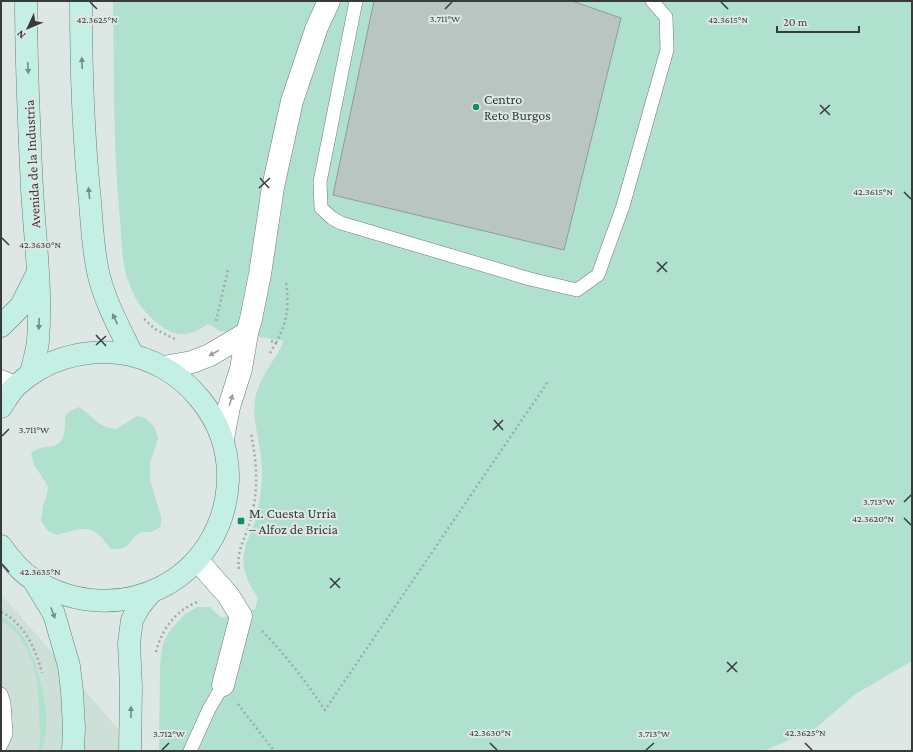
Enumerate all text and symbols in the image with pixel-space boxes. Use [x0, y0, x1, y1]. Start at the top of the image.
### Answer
north arrow [8, 8, 48, 48]
scale bar [777, 8, 859, 34]
text: 3.711°W [430, 13, 461, 24]
text: 42.3625°N [76, 14, 118, 25]
text: 42.3615°N [708, 14, 748, 25]
text: 20 m [783, 15, 808, 29]
text: N [14, 28, 28, 42]
one-way arrow [78, 57, 85, 69]
one-way arrow [24, 62, 31, 74]
place label: Centro Reto Burgos [484, 91, 551, 123]
street label: Avenida de la Industria [21, 99, 43, 229]
marker: Centro Reto Burgos [471, 102, 481, 112]
text: 42.3615°N [853, 186, 893, 197]
one-way arrow [86, 187, 92, 199]
text: 42.3630°N [19, 239, 61, 250]
one-way arrow [112, 313, 118, 325]
one-way arrow [35, 318, 42, 330]
one-way arrow [208, 350, 220, 356]
one-way arrow [228, 394, 234, 406]
text: 3.711°W [19, 424, 50, 435]
text: 3.713°W [863, 496, 896, 507]
place label: M. Cuesta Urria – Alfoz de Bricia [249, 505, 339, 537]
text: 42.3620°N [852, 513, 895, 524]
marker: M. Cuesta Urria – Alfoz de Bricia [236, 516, 246, 526]
text: 42.3635°N [19, 566, 61, 577]
one-way arrow [51, 608, 57, 620]
one-way arrow [128, 705, 134, 718]
text: 42.3630°N [469, 727, 511, 738]
text: 42.3625°N [784, 727, 826, 738]
text: 3.712°W [153, 728, 186, 739]
text: 3.713°W [638, 728, 671, 739]

